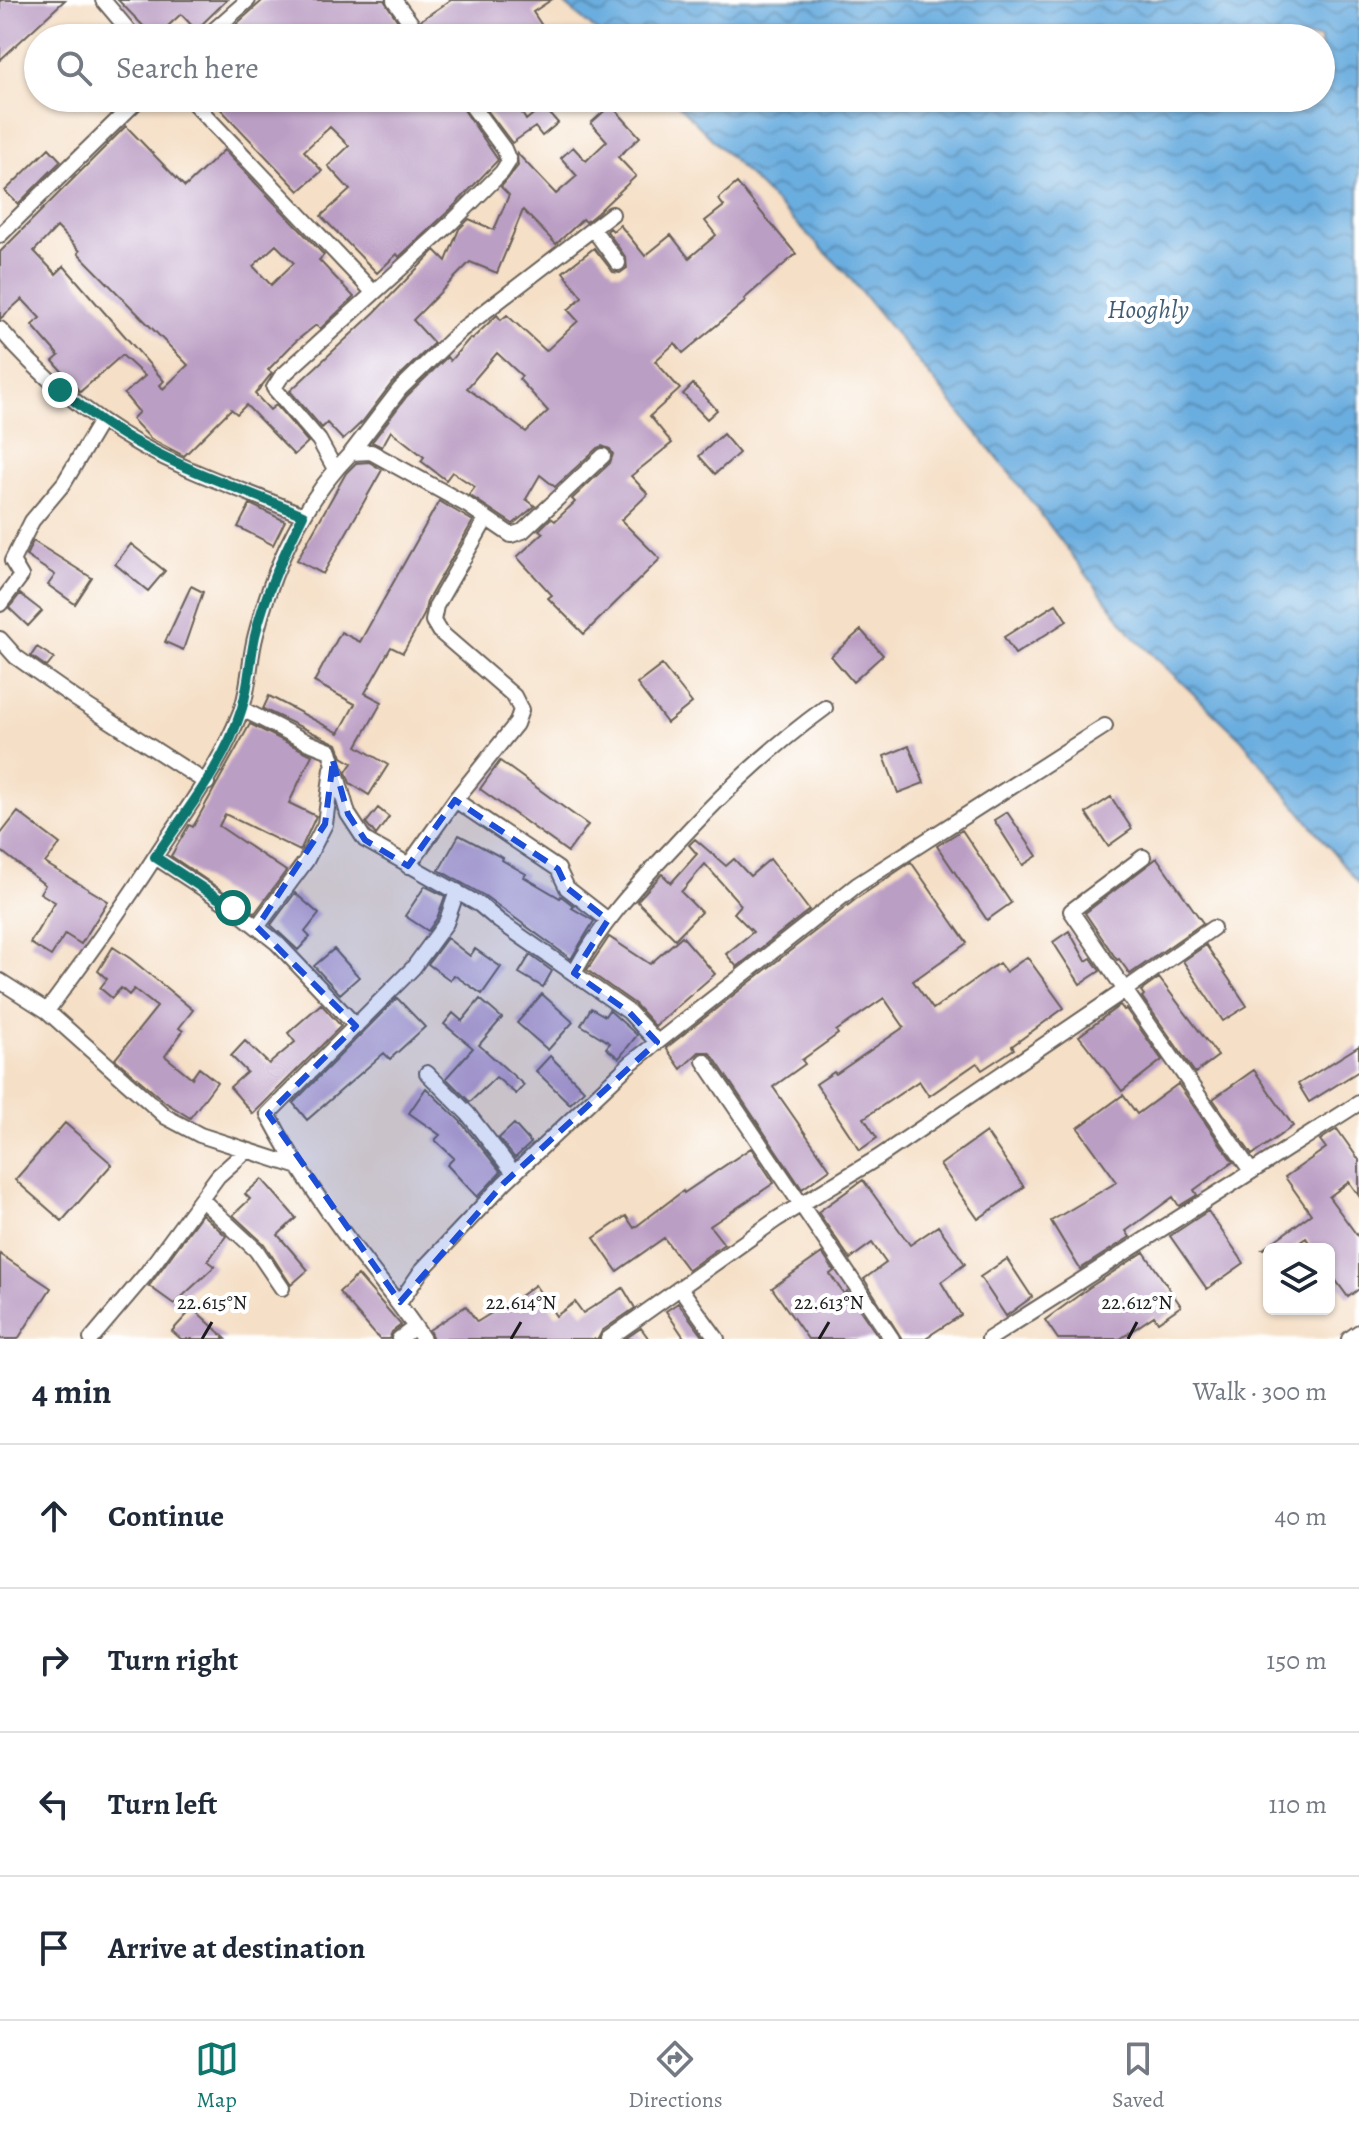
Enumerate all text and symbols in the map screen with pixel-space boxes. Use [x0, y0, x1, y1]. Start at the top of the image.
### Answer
search box [24, 24, 1335, 112]
icon: search [52, 46, 96, 90]
text: Search here [116, 48, 259, 88]
water label: Hooghly [1107, 292, 1189, 327]
route end [42, 372, 78, 408]
route start [215, 890, 251, 926]
map controls [1263, 1243, 1335, 1315]
button: layers [1263, 1243, 1335, 1315]
text: 22.615°N [177, 1289, 247, 1316]
text: 22.614°N [486, 1289, 556, 1316]
text: 22.613°N [794, 1289, 864, 1316]
text: 22.612°N [1101, 1289, 1173, 1316]
text: 4 min [32, 1368, 111, 1415]
text: Walk · 300 m [1193, 1374, 1327, 1409]
icon: ahead [32, 1494, 76, 1538]
text: Continue [108, 1496, 224, 1536]
text: 40 m [1275, 1499, 1327, 1534]
icon: right [32, 1638, 76, 1682]
text: Turn right [108, 1640, 238, 1680]
text: 150 m [1266, 1643, 1327, 1678]
icon: left [32, 1782, 76, 1826]
text: Turn left [108, 1784, 217, 1824]
text: 110 m [1269, 1787, 1327, 1822]
icon: arrive [32, 1926, 76, 1970]
text: Arrive at destination [108, 1928, 365, 1968]
tab: Map [195, 2037, 239, 2115]
tab: Directions [628, 2037, 723, 2115]
tab: Saved [1112, 2037, 1164, 2115]

